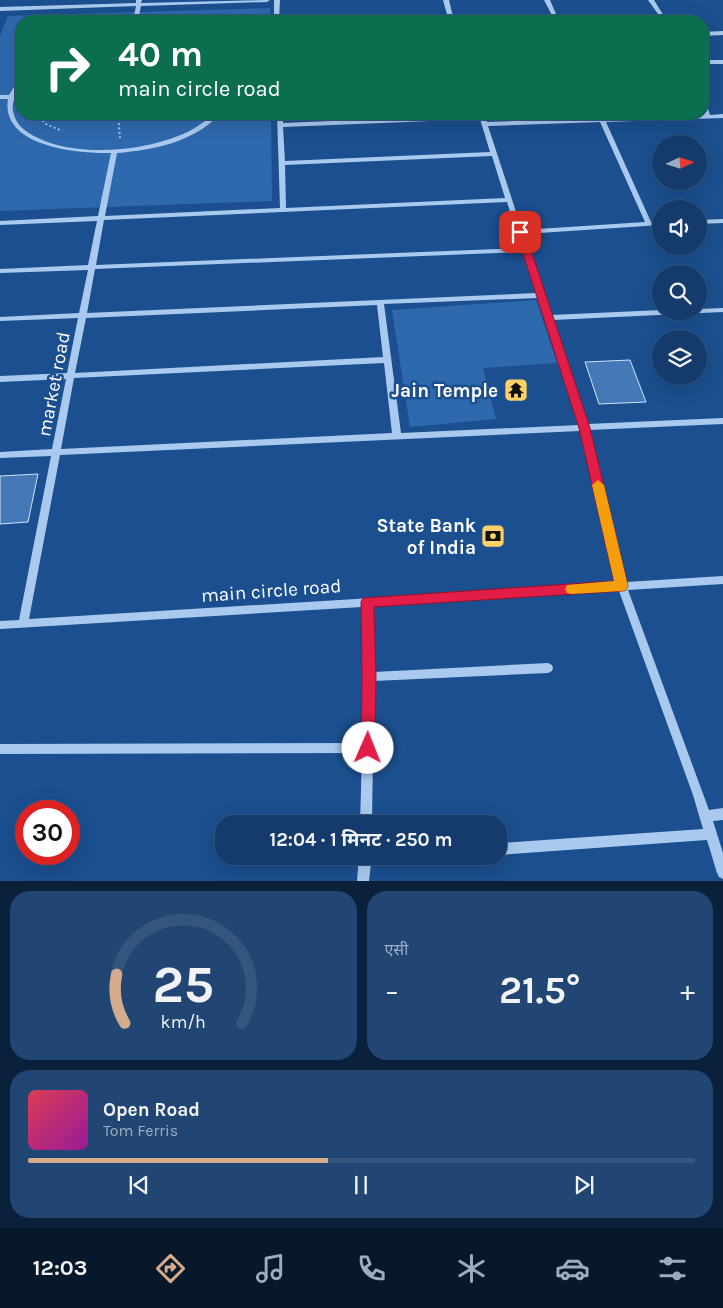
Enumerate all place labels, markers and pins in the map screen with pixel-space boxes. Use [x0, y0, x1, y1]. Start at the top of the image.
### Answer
pin [499, 211, 541, 253]
temple icon: Jain Temple [503, 377, 529, 403]
place label: Jain Temple [392, 380, 498, 402]
place label: State Bank of India [376, 515, 476, 559]
bank icon: State Bank of India [480, 523, 506, 549]

